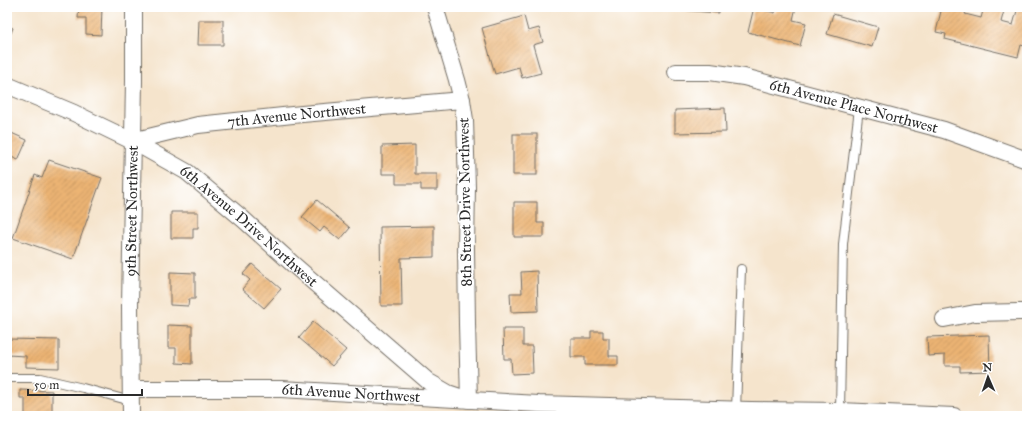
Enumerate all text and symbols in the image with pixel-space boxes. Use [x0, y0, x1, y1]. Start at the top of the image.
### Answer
street label: 6th Avenue Place Northwest [768, 75, 941, 137]
street label: 7th Avenue Northwest [226, 99, 367, 131]
street label: 8th Street Drive Northwest [455, 117, 475, 287]
street label: 9th Street Northwest [122, 144, 142, 277]
street label: 6th Avenue Drive Northwest [177, 161, 322, 291]
north arrow [968, 357, 1008, 397]
text: N [983, 361, 993, 374]
scale bar [28, 371, 142, 397]
text: 50 m [34, 378, 59, 392]
street label: 6th Avenue Northwest [281, 380, 421, 406]

